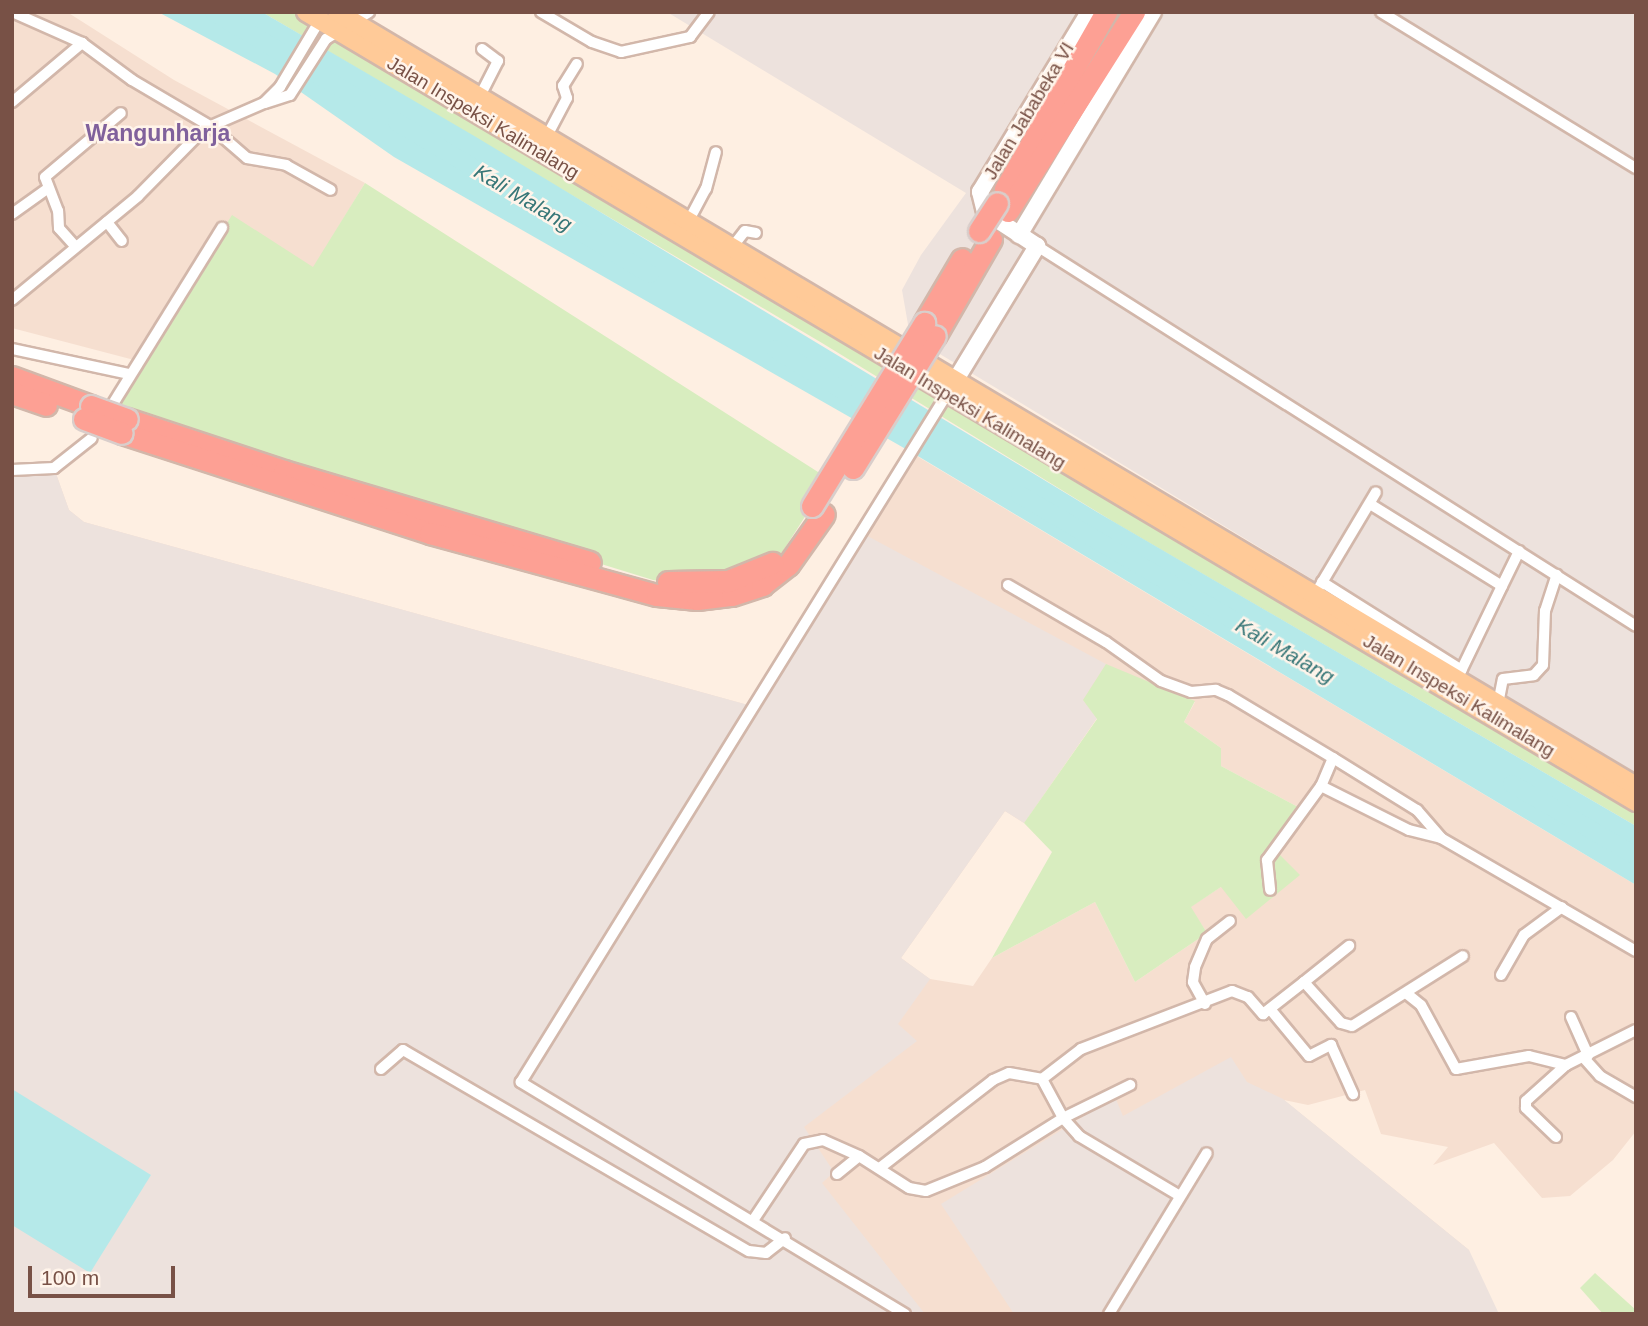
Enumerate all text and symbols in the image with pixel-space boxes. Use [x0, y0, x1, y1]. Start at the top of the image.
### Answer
street label: Jalan Jababeka VI [979, 38, 1079, 184]
street label: Jalan Inspeksi Kalimalang [383, 52, 583, 184]
district label: Wangunharja [86, 119, 230, 147]
water label: Kali Malang [469, 159, 577, 237]
street label: Jalan Inspeksi Kalimalang [870, 342, 1070, 474]
water label: Kali Malang [1231, 613, 1339, 689]
street label: Jalan Inspeksi Kalimalang [1359, 630, 1559, 762]
scale bar [32, 1252, 178, 1296]
text: 100 m [41, 1266, 99, 1289]

